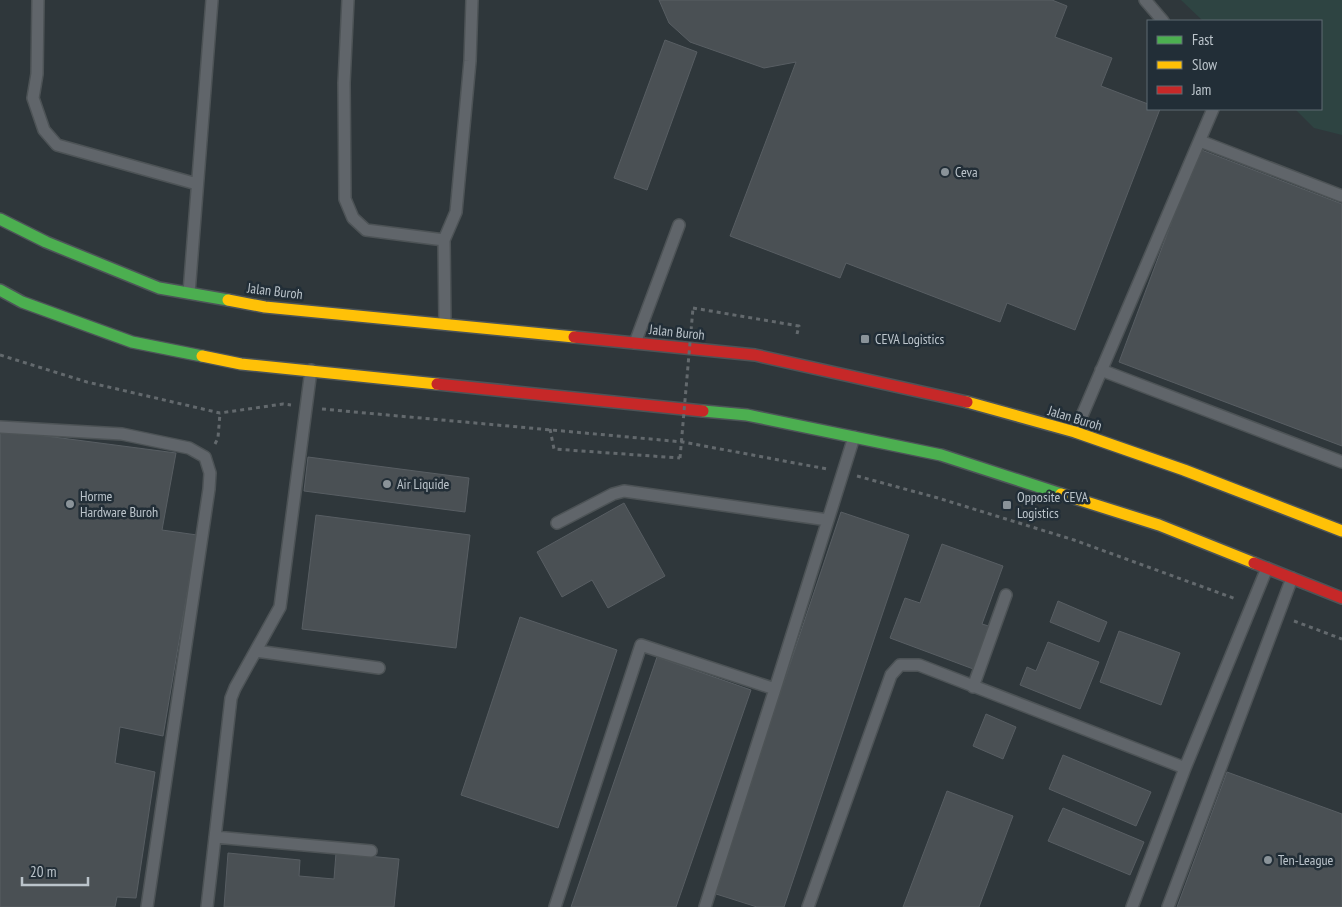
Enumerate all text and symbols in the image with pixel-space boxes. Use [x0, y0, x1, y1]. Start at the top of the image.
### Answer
legend [1147, 20, 1322, 110]
text: Fast [1192, 30, 1213, 49]
text: Slow [1192, 55, 1217, 74]
text: Jam [1191, 80, 1211, 99]
place label: Ceva [955, 163, 978, 181]
marker: Ceva [939, 166, 951, 178]
street label: Jalan Buroh [245, 279, 304, 303]
street label: Jalan Buroh [647, 320, 706, 344]
place label: CEVA Logistics [875, 330, 944, 348]
marker: CEVA Logistics [859, 333, 871, 345]
street label: Jalan Buroh [1045, 401, 1104, 435]
place label: Air Liquide [397, 475, 450, 493]
marker: Air Liquide [381, 478, 393, 490]
place label: Horme Hardware Buroh [80, 487, 158, 521]
place label: Opposite CEVA Logistics [1017, 488, 1089, 522]
marker: Horme Hardware Buroh [64, 498, 76, 510]
marker: Opposite CEVA Logistics [1001, 499, 1013, 511]
place label: Ten-League [1278, 851, 1334, 869]
scale bar [22, 854, 89, 886]
marker: Ten-League [1262, 854, 1274, 866]
text: 20 m [30, 862, 56, 881]

